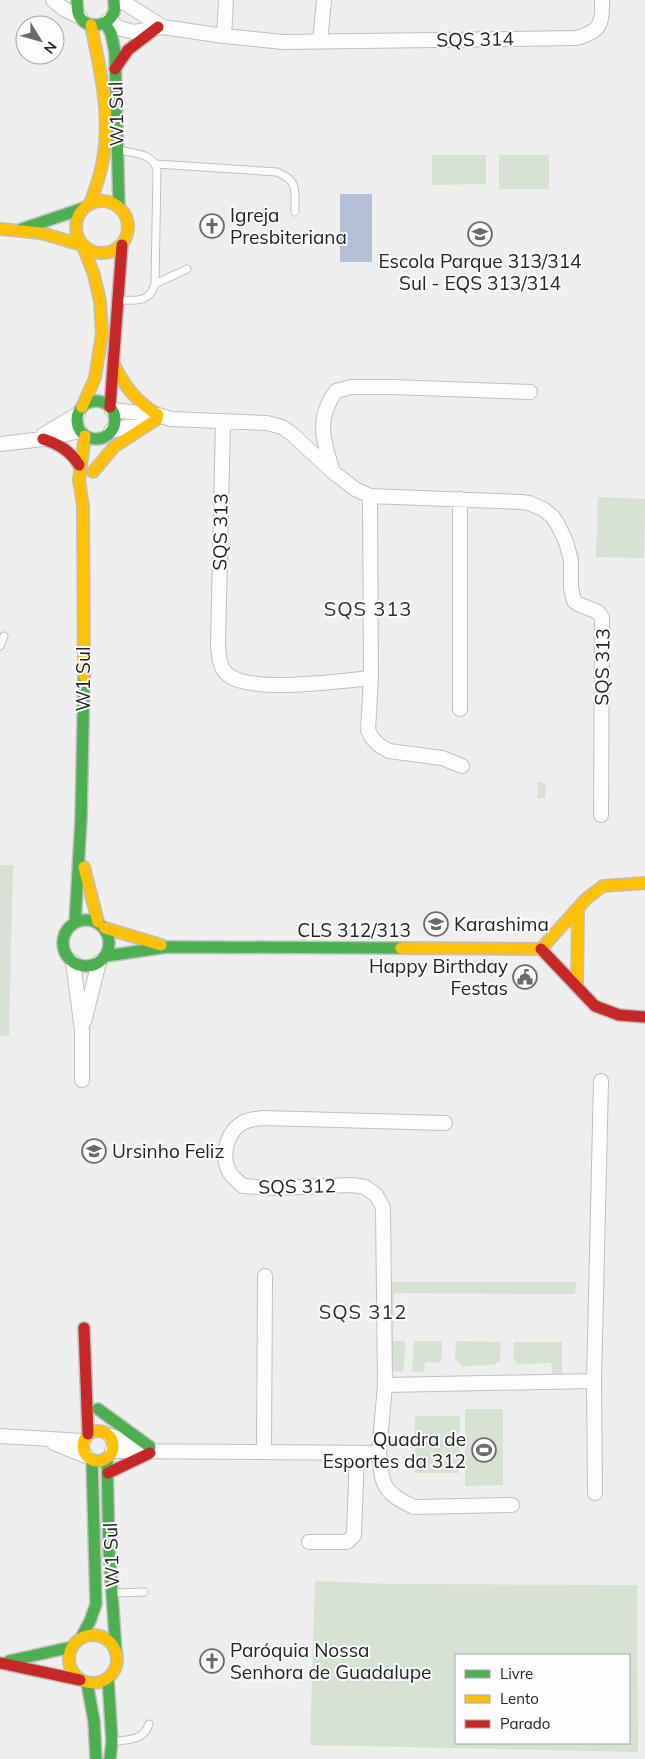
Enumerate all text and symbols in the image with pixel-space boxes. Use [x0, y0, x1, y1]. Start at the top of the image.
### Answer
north arrow [15, 15, 65, 65]
street label: SQS 314 [436, 26, 514, 52]
text: N [40, 38, 61, 57]
street label: W1 Sul [103, 81, 129, 147]
place label: Igreja Presbiteriana [230, 203, 347, 249]
church icon: Igreja Presbiteriana [199, 213, 225, 239]
school or university icon: Escola Parque 313/314 Sul - EQS 313/314 [467, 221, 493, 247]
place label: Escola Parque 313/314 Sul - EQS 313/314 [379, 249, 581, 295]
street label: SQS 313 [207, 493, 233, 571]
district label: SQS 313 [324, 596, 412, 621]
street label: SQS 313 [589, 628, 615, 706]
street label: W1 Sul [71, 647, 95, 711]
school or university icon: Karashima [423, 911, 449, 937]
place label: Karashima [454, 912, 549, 936]
street label: CLS 312/313 [297, 918, 411, 942]
place label: Happy Birthday Festas [369, 954, 508, 1000]
public building icon: Happy Birthday Festas [512, 964, 538, 990]
school or university icon: Ursinho Feliz [81, 1138, 107, 1164]
place label: Ursinho Feliz [112, 1139, 224, 1163]
street label: SQS 312 [258, 1173, 336, 1199]
district label: SQS 312 [319, 1299, 407, 1324]
place label: Quadra de Esportes da 312 [323, 1427, 466, 1473]
sports icon: Quadra de Esportes da 312 [471, 1437, 497, 1463]
street label: W1 Sul [98, 1522, 124, 1588]
place label: Paróquia Nossa Senhora de Guadalupe [230, 1638, 431, 1684]
church icon: Paróquia Nossa Senhora de Guadalupe [199, 1648, 225, 1674]
legend [455, 1654, 630, 1744]
text: Livre [500, 1664, 533, 1683]
text: Lento [500, 1689, 539, 1708]
text: Parado [500, 1714, 550, 1733]

